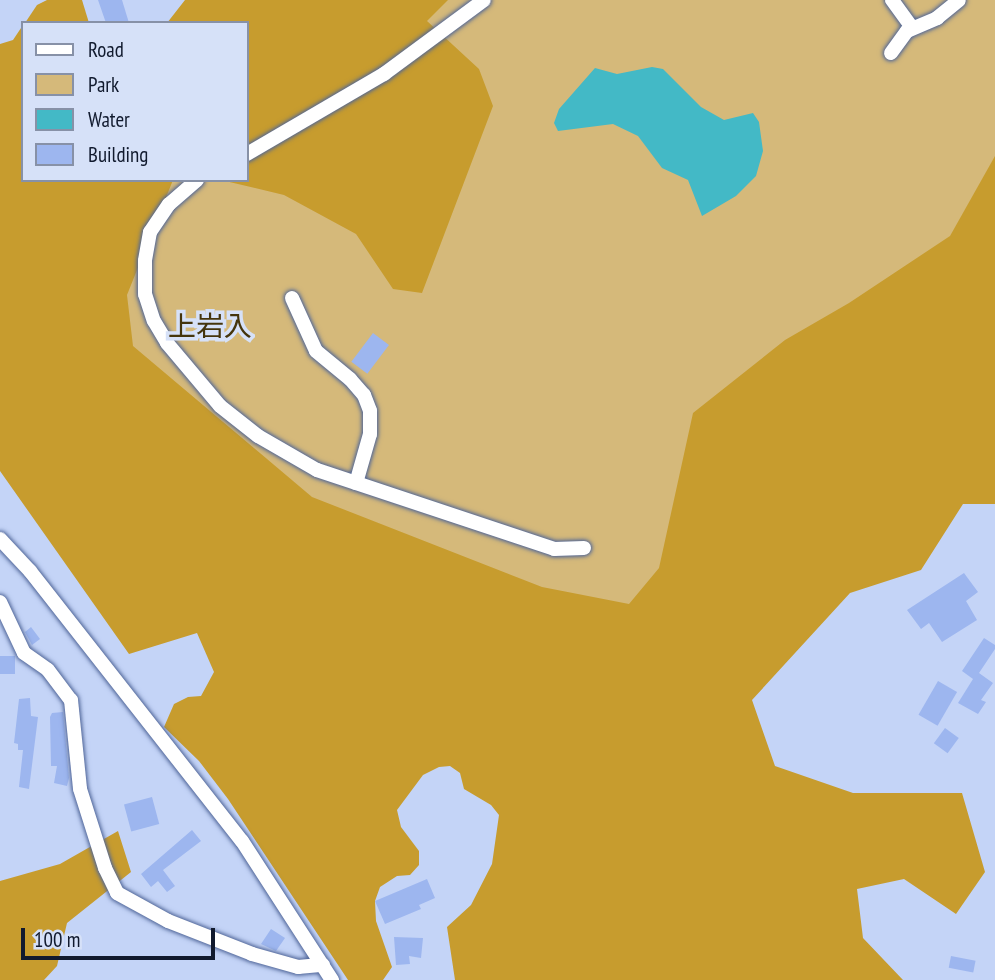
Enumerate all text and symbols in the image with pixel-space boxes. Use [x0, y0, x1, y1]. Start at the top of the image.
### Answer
legend [21, 21, 248, 182]
text: Road [88, 36, 124, 63]
text: Park [88, 71, 119, 98]
text: Water [88, 106, 130, 133]
text: Building [88, 141, 148, 168]
district label: 上岩入 [168, 309, 252, 343]
scale bar [24, 914, 219, 958]
text: 100 m [34, 926, 80, 953]

